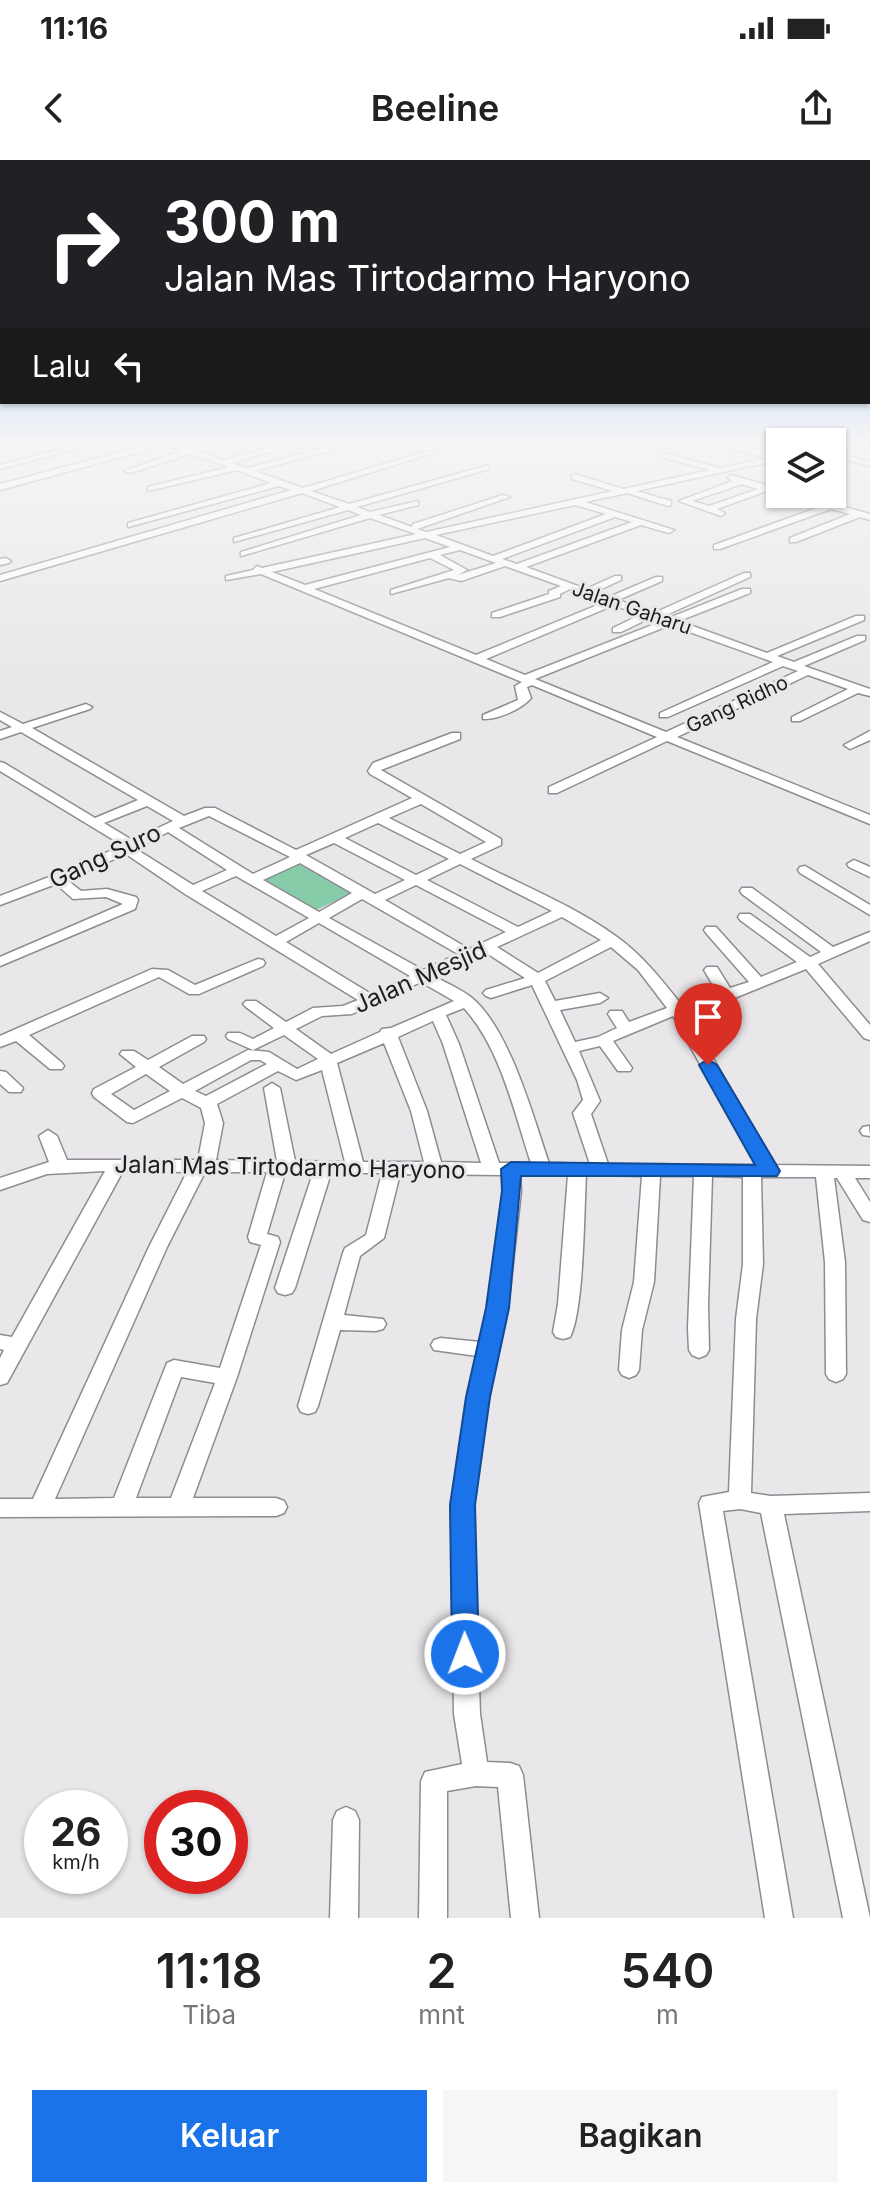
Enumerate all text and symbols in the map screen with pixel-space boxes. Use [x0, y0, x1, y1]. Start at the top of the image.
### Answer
text: 11:16 [40, 10, 108, 46]
icon: back [32, 86, 76, 130]
text: Beeline [371, 86, 499, 130]
icon: share [794, 86, 838, 130]
text: 300 m [164, 188, 340, 256]
icon: right [32, 192, 136, 296]
text: Jalan Mas Tirtodarmo Haryono [164, 256, 691, 300]
icon: left [107, 344, 151, 388]
text: Lalu [32, 348, 91, 384]
map controls [766, 428, 846, 508]
button: layers [766, 428, 846, 508]
street label: Jalan Gaharu [569, 576, 695, 640]
street label: Gang Ridho [682, 670, 792, 738]
street label: Gang Suro [45, 818, 165, 894]
street label: Jalan Mesjid [349, 935, 491, 1019]
pin [674, 983, 742, 1065]
icon: arrive [686, 995, 730, 1039]
street label: Jalan Mas Tirtodarmo Haryono [114, 1149, 466, 1185]
position arrow [423, 1612, 507, 1696]
speed limit sign: 30 [144, 1790, 248, 1894]
text: 26 [50, 1807, 102, 1856]
text: km/h [52, 1850, 100, 1874]
text: 11:18 [156, 1941, 263, 2000]
text: 2 [427, 1941, 456, 2000]
text: 540 [621, 1941, 714, 2000]
text: Tiba [182, 1999, 236, 2030]
text: mnt [418, 1999, 465, 2030]
text: m [656, 1999, 679, 2030]
button: Keluar [32, 2090, 427, 2182]
button: Bagikan [443, 2090, 838, 2182]

